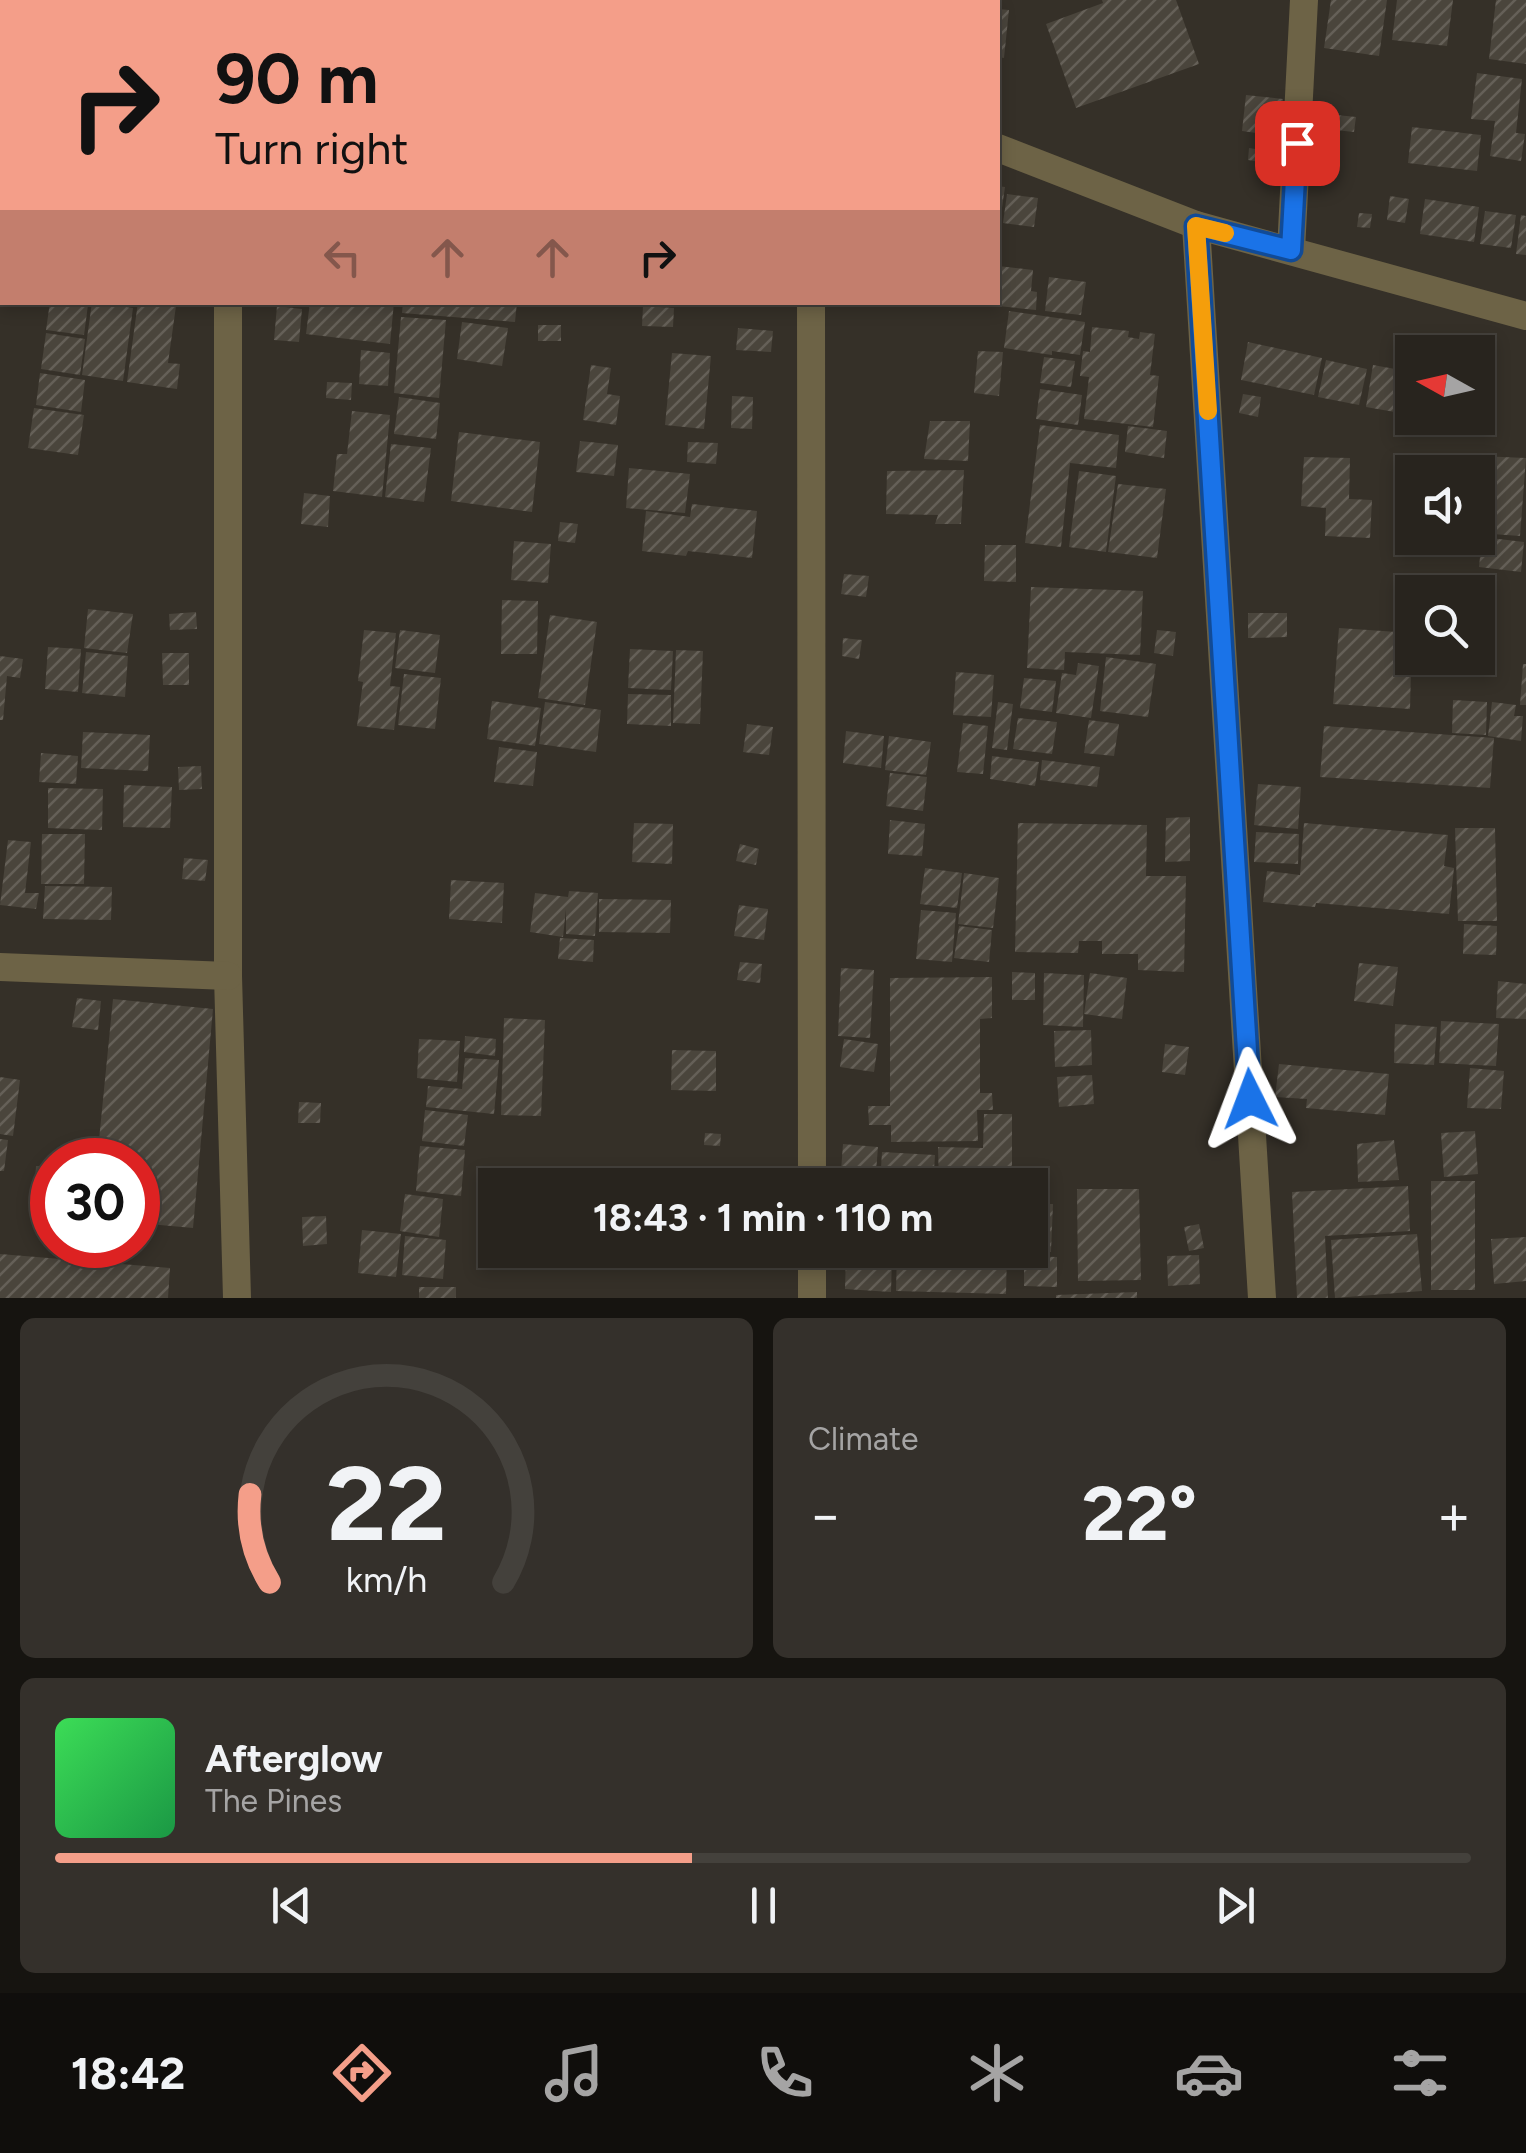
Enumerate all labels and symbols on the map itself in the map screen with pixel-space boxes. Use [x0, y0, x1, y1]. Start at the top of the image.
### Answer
pin [1255, 101, 1340, 186]
north arrow [1395, 335, 1495, 435]
position arrow [1198, 1047, 1302, 1151]
speed limit sign: 30 [30, 1138, 160, 1268]

